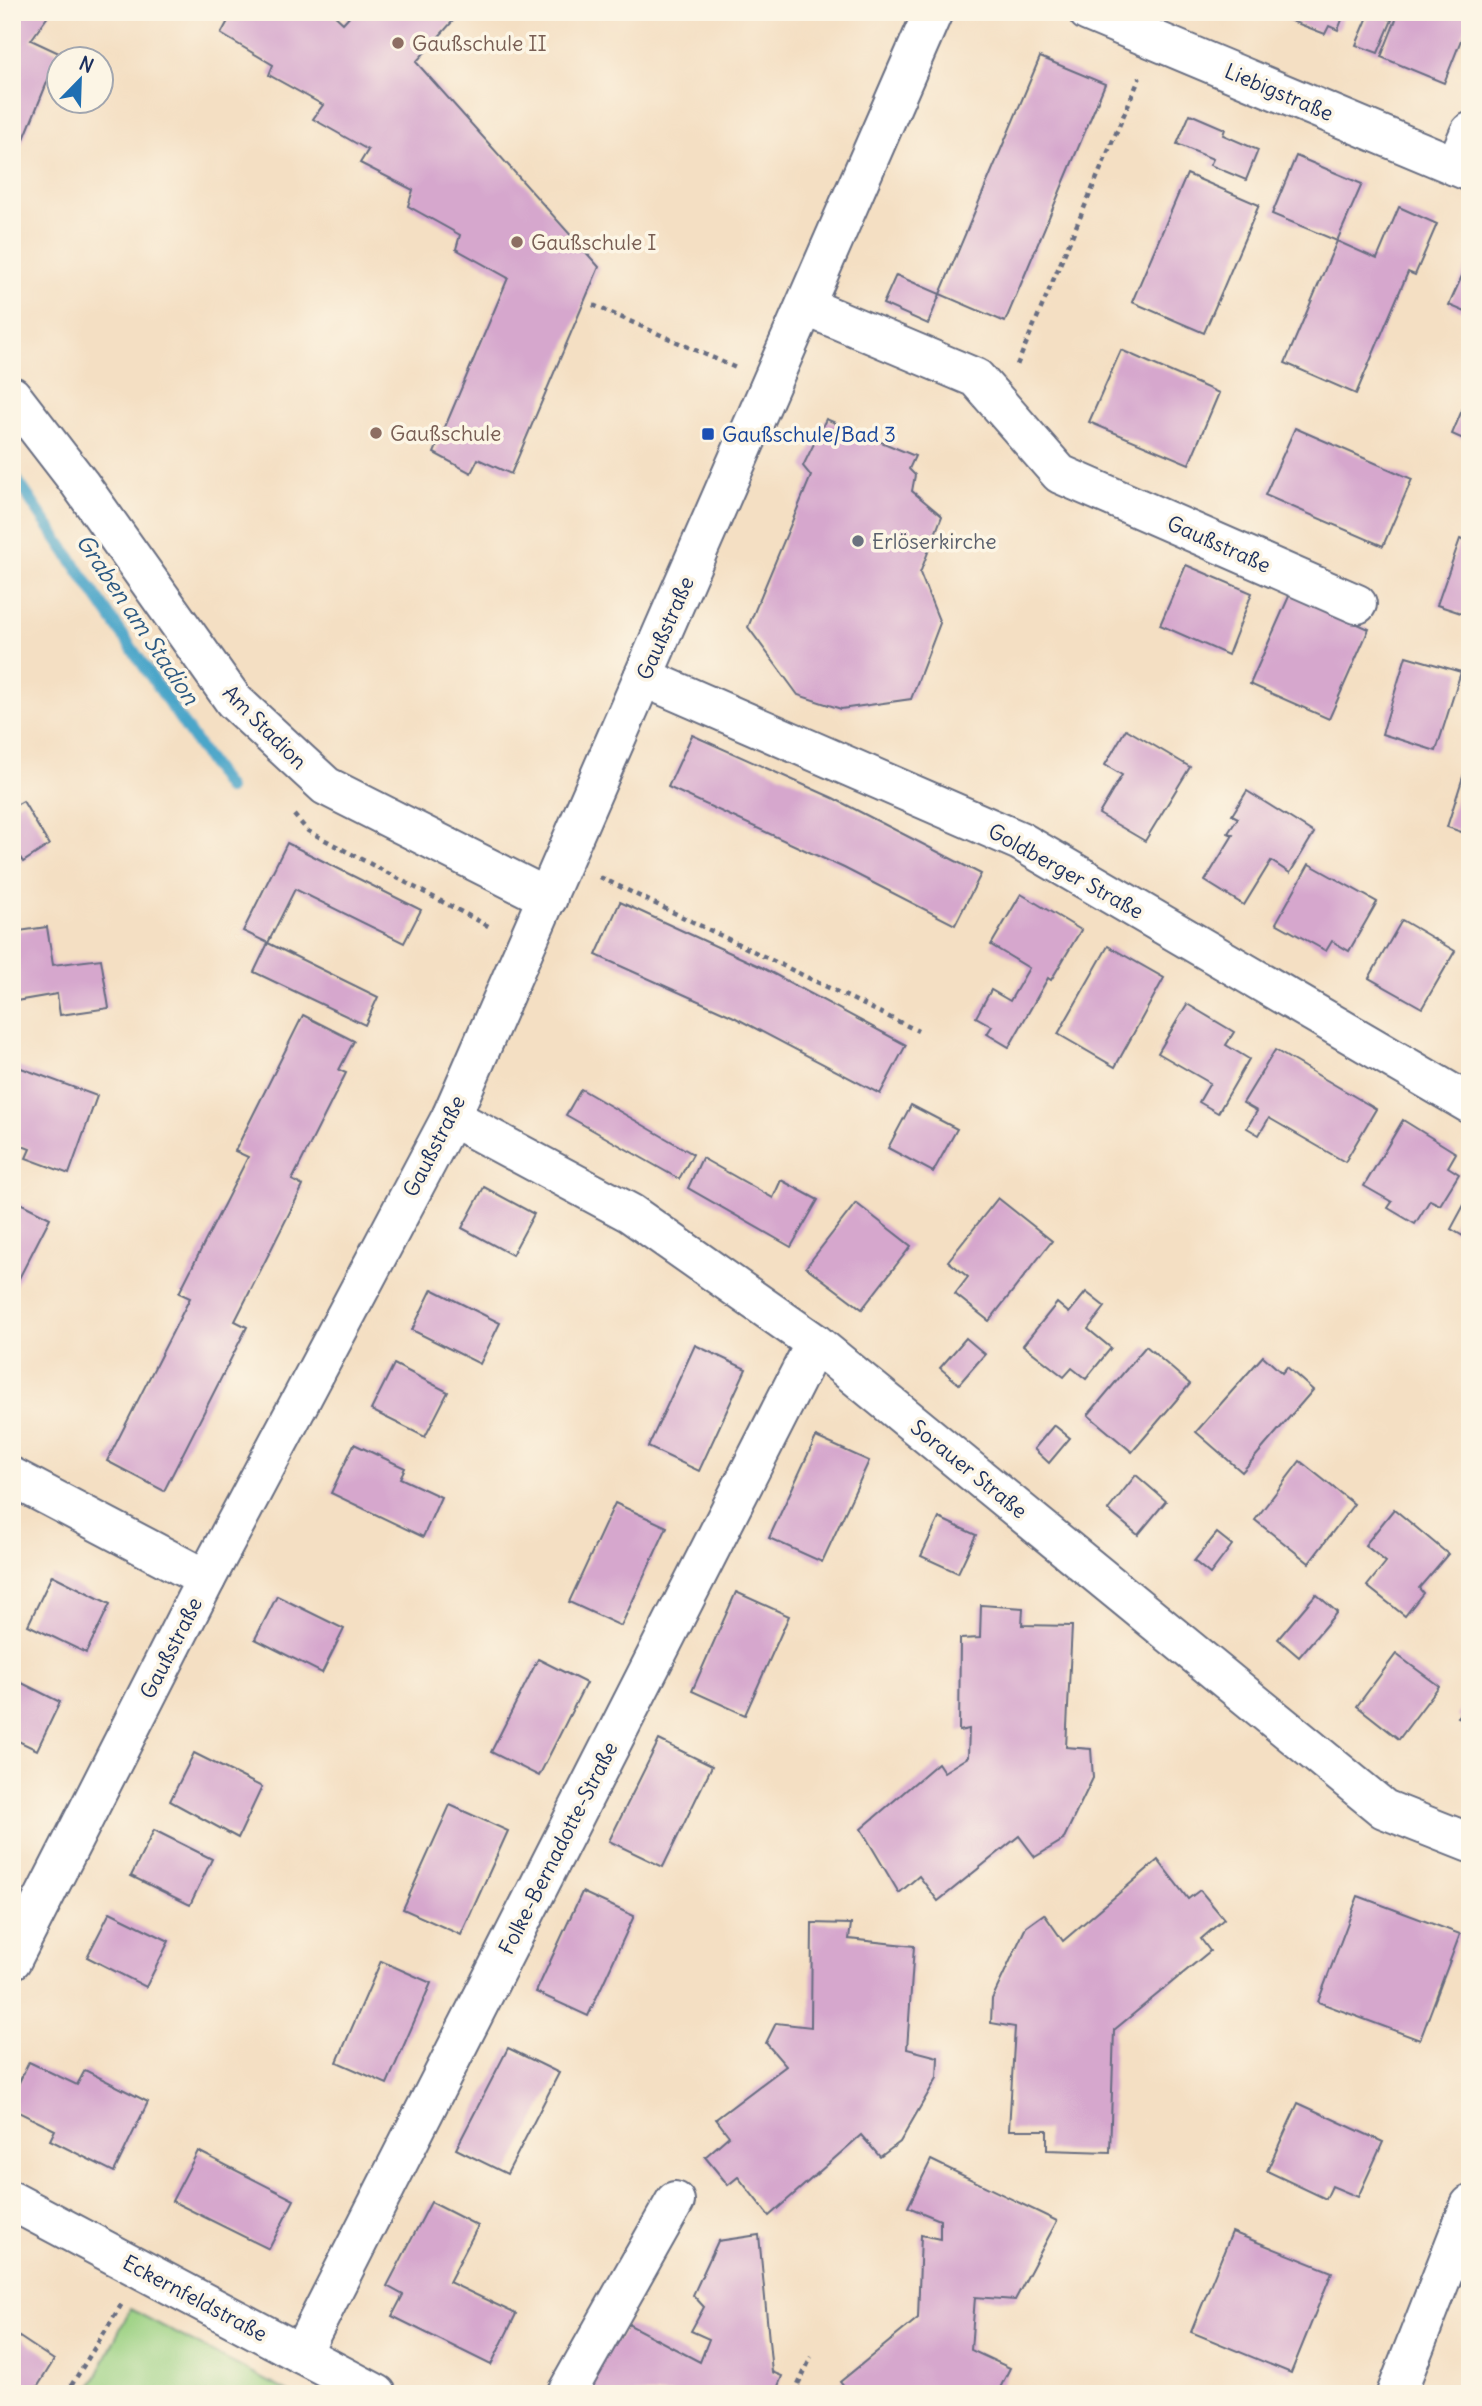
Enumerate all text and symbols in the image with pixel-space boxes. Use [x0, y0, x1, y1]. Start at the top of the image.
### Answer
place label: Gaußschule II [412, 30, 547, 57]
marker: Gaußschule II [390, 35, 406, 51]
north arrow [46, 46, 116, 116]
text: N [76, 51, 97, 78]
street label: Liebigstraße [1221, 57, 1337, 127]
place label: Gaußschule I [531, 229, 656, 256]
marker: Gaußschule I [509, 234, 525, 250]
place label: Gaußschule [390, 420, 501, 447]
place label: Gaußschule/Bad 3 [722, 421, 896, 448]
marker: Gaußschule [368, 425, 384, 441]
marker: Gaußschule/Bad 3 [700, 426, 716, 442]
street label: Gaußstraße [1163, 509, 1275, 579]
water label: Graben am Stadion [70, 528, 206, 710]
place label: Erlöserkirche [872, 528, 997, 555]
marker: Erlöserkirche [850, 533, 866, 549]
street label: Gaußstraße [630, 572, 700, 684]
street label: Am Stadion [217, 679, 313, 775]
street label: Goldberger Straße [984, 817, 1148, 925]
street label: Gaußstraße [397, 1091, 471, 1201]
street label: Sorauer Straße [905, 1414, 1033, 1524]
street label: Gaußstraße [134, 1593, 208, 1703]
street label: Folke-Bernadotte-Straße [493, 1737, 623, 1959]
street label: Eckernfeldstraße [118, 2249, 272, 2347]

